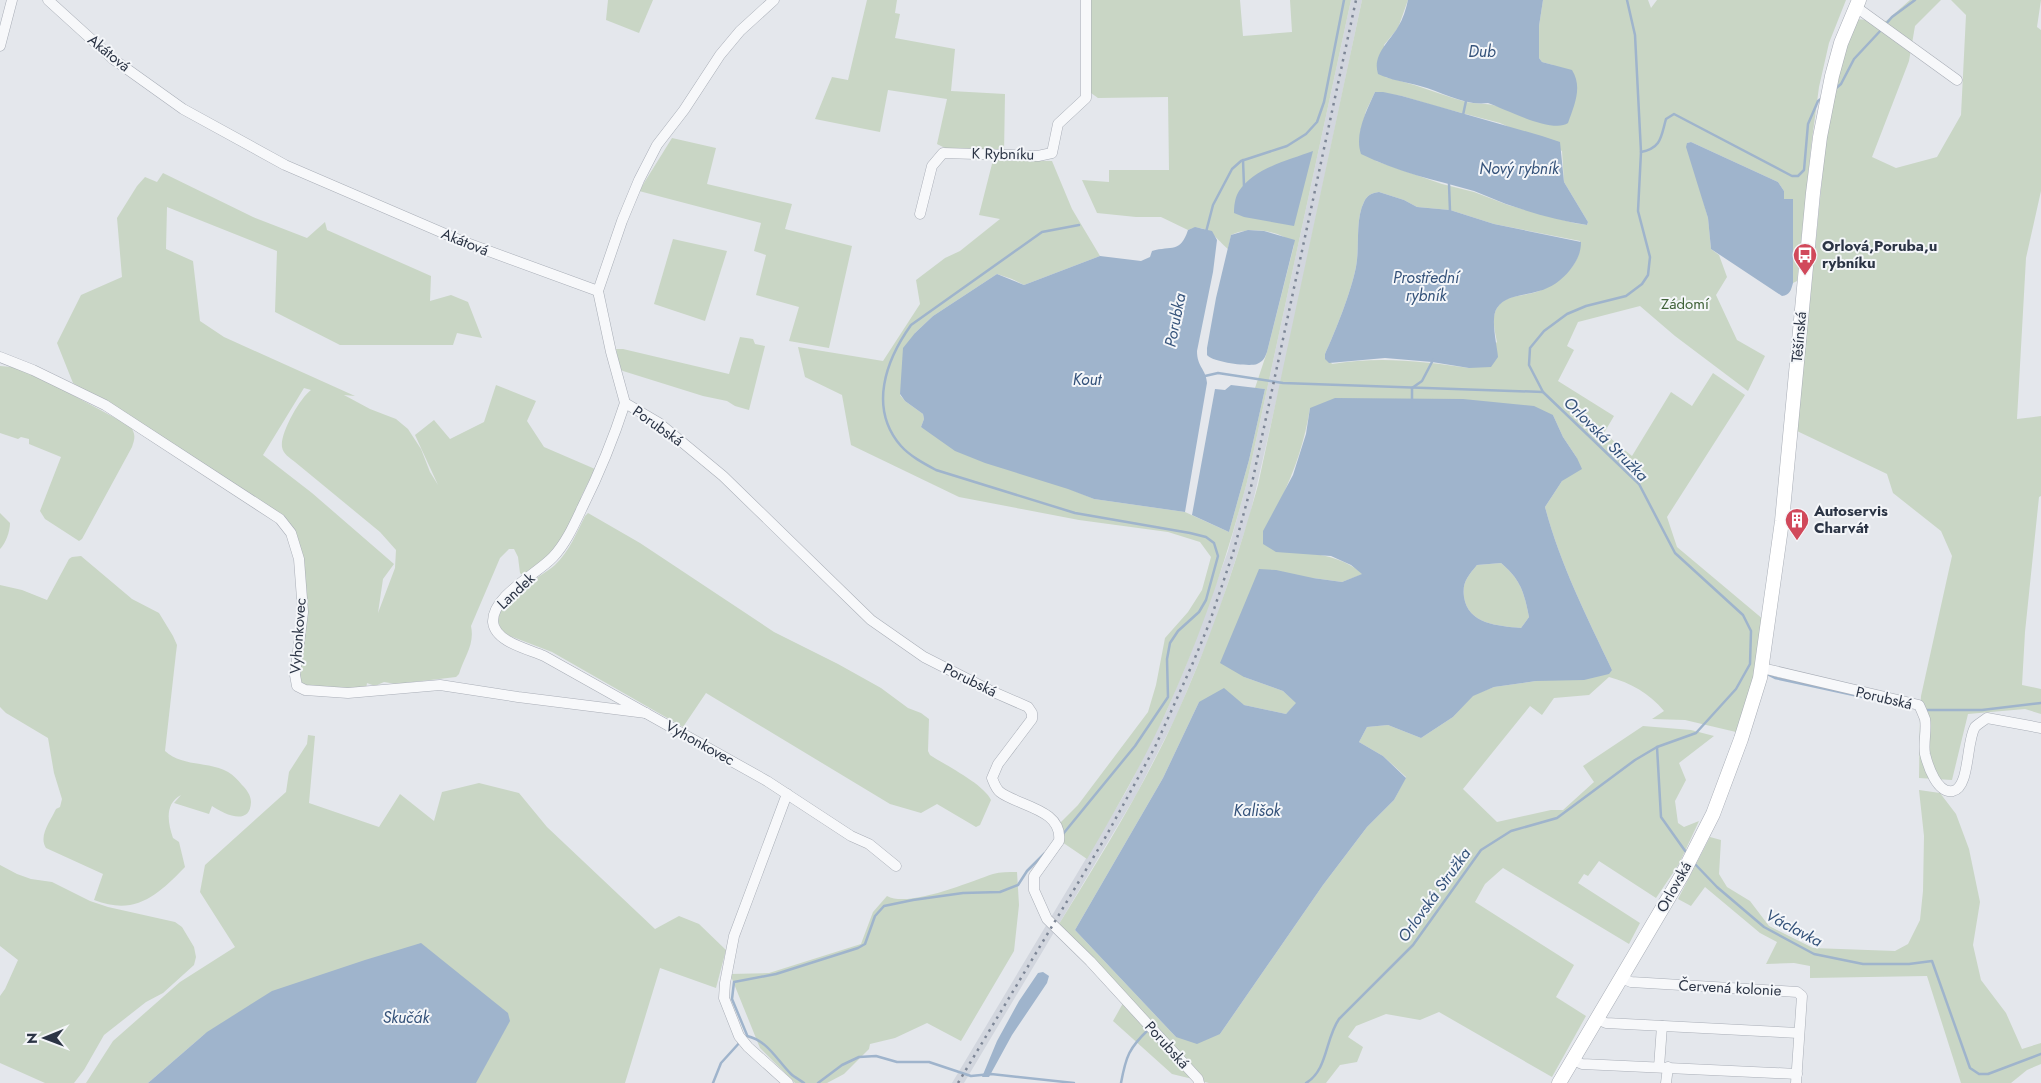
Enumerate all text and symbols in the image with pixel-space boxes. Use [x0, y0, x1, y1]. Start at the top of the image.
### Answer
street label: Akátová [83, 29, 135, 77]
water label: Dub [1468, 40, 1496, 63]
street label: K Rybníku [971, 142, 1035, 166]
water label: Nový rybník [1479, 157, 1560, 180]
street label: Akátová [438, 223, 492, 261]
place label: Orlová,Poruba,u rybníku [1822, 235, 1937, 274]
bus stop icon: Orlová,Poruba,u rybníku [1792, 242, 1818, 276]
water label: Prostřední rybník [1393, 266, 1461, 307]
water label: Porubka [1159, 291, 1192, 349]
park label: Zádomí [1661, 293, 1710, 315]
street label: Těšínská [1786, 311, 1812, 363]
water label: Kout [1073, 368, 1103, 391]
water label: Orlovská Stružka [1558, 391, 1654, 487]
street label: Porubská [628, 401, 688, 451]
place label: Autoservis Charvát [1813, 500, 1888, 539]
building icon: Autoservis Charvát [1784, 507, 1810, 541]
street label: Landek [492, 567, 540, 614]
street label: Vyhonkovec [284, 597, 312, 675]
street label: Porubská [939, 658, 1001, 702]
street label: Porubská [1854, 681, 1914, 715]
street label: Vyhonkovec [661, 715, 739, 771]
water label: Kališok [1234, 799, 1282, 822]
water label: Orlovská Stružka [1392, 843, 1476, 947]
street label: Orlovská [1651, 858, 1697, 916]
water label: Václavka [1762, 903, 1827, 953]
street label: Červená kolonie [1678, 974, 1782, 1002]
water label: Skučák [383, 1006, 430, 1029]
north arrow [20, 1013, 70, 1063]
street label: Porubská [1140, 1016, 1194, 1074]
text: N [22, 1032, 42, 1044]

